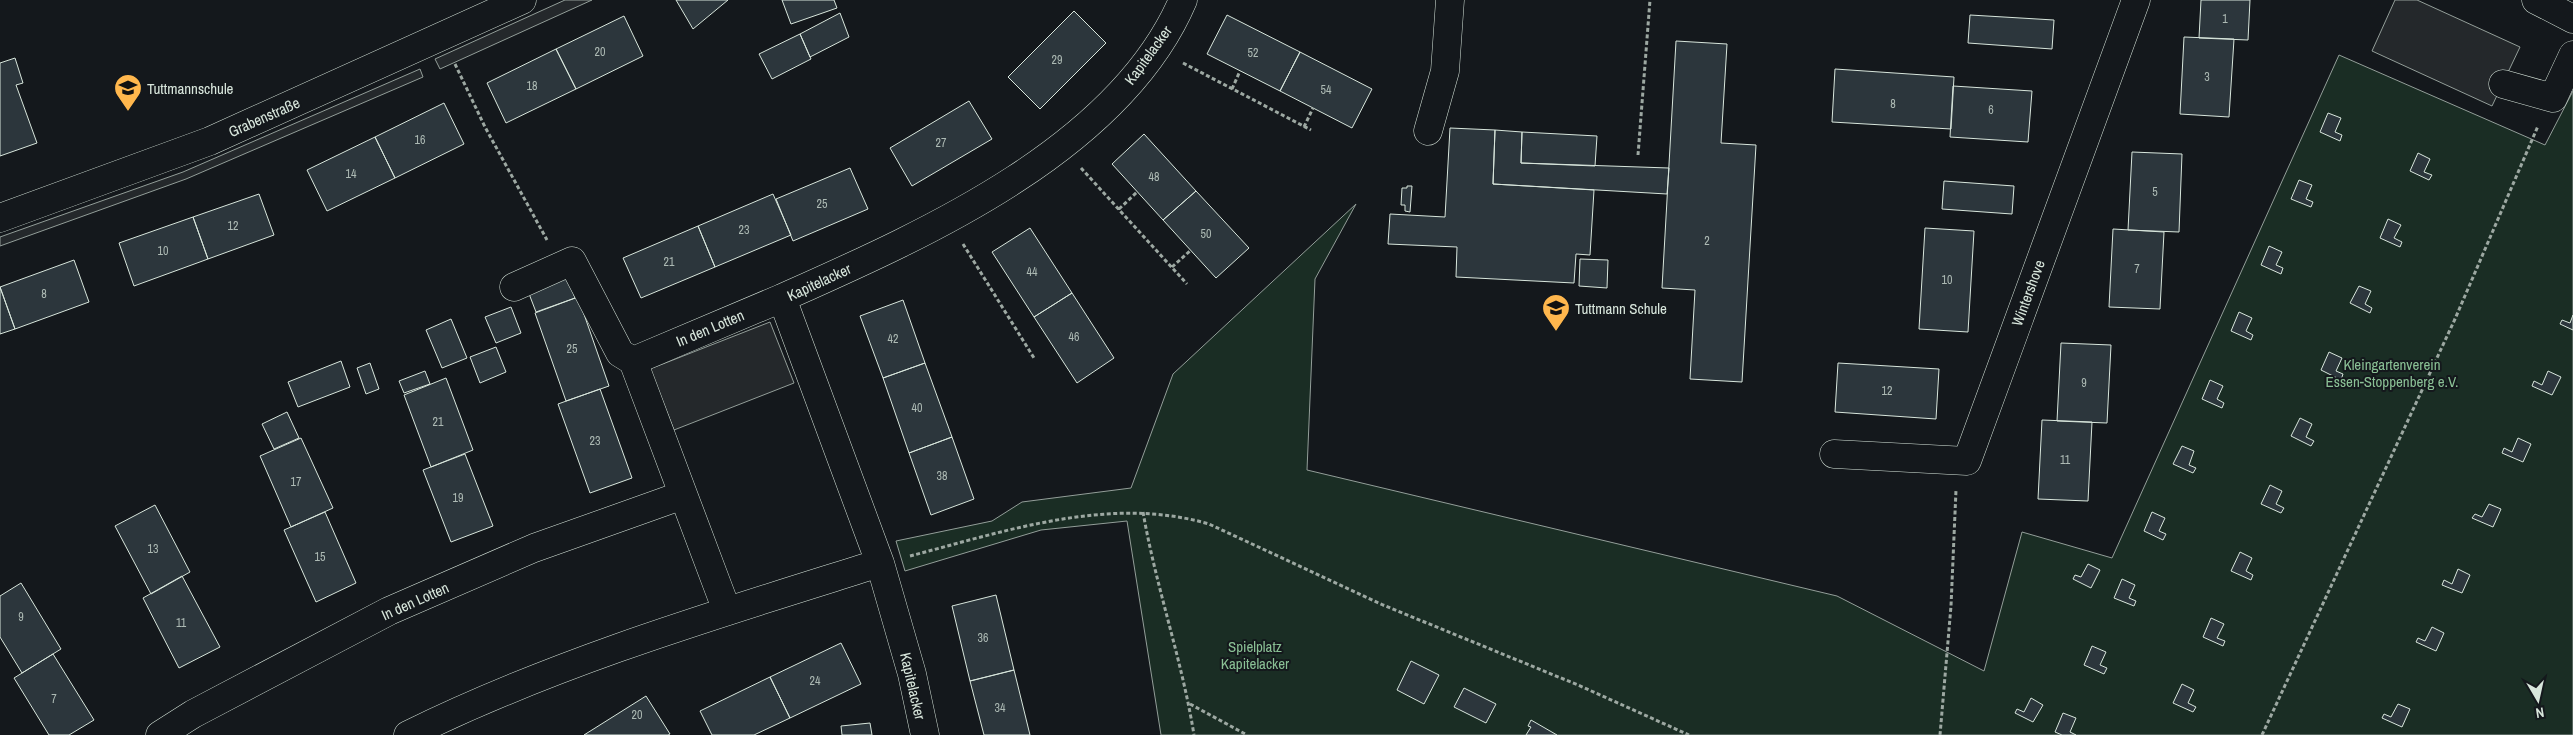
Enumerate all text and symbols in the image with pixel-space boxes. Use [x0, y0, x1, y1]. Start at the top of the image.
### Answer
house number: 1 [2222, 11, 2228, 27]
street label: Kapitelacker [1119, 21, 1177, 89]
house number: 20 [595, 44, 605, 60]
house number: 52 [1248, 45, 1258, 61]
house number: 29 [1052, 52, 1062, 68]
house number: 3 [2204, 69, 2210, 85]
school or university icon: Tuttmannschule [113, 73, 143, 112]
place label: Tuttmannschule [147, 78, 234, 99]
house number: 18 [527, 78, 537, 94]
house number: 54 [1321, 82, 1332, 98]
street label: Grabenstraße [225, 92, 303, 142]
house number: 8 [1890, 96, 1896, 112]
house number: 6 [1988, 102, 1994, 118]
house number: 16 [415, 132, 425, 148]
house number: 27 [936, 135, 947, 151]
house number: 14 [346, 166, 357, 182]
house number: 48 [1149, 169, 1159, 185]
house number: 5 [2152, 184, 2158, 200]
house number: 25 [817, 196, 828, 212]
house number: 12 [228, 218, 238, 234]
house number: 23 [739, 222, 749, 238]
house number: 50 [1201, 226, 1211, 242]
house number: 2 [1704, 233, 1710, 249]
house number: 10 [158, 243, 168, 259]
house number: 21 [664, 254, 675, 270]
street label: Wintershove [2006, 257, 2050, 329]
street label: Kapitelacker [784, 258, 854, 306]
house number: 7 [2134, 261, 2140, 277]
house number: 44 [1027, 264, 1038, 280]
house number: 10 [1942, 272, 1952, 288]
house number: 8 [41, 286, 47, 302]
school or university icon: Tuttmann Schule [1541, 293, 1571, 332]
place label: Tuttmann Schule [1575, 298, 1667, 319]
street label: In den Lotten [673, 304, 747, 352]
house number: 46 [1069, 329, 1079, 345]
house number: 42 [888, 331, 898, 347]
house number: 25 [567, 341, 578, 357]
park label: Kleingartenverein Essen-Stoppenberg e.V. [2326, 354, 2458, 392]
house number: 9 [2081, 375, 2087, 391]
house number: 12 [1882, 383, 1892, 399]
house number: 40 [912, 400, 922, 416]
house number: 21 [433, 414, 444, 430]
house number: 23 [590, 433, 600, 449]
house number: 11 [2060, 452, 2071, 468]
house number: 38 [937, 468, 947, 484]
house number: 17 [291, 474, 302, 490]
house number: 19 [453, 490, 463, 506]
house number: 13 [148, 541, 158, 557]
house number: 15 [315, 549, 326, 565]
street label: In den Lotten [378, 577, 452, 625]
house number: 9 [18, 609, 24, 625]
house number: 11 [176, 615, 187, 631]
house number: 36 [978, 630, 988, 646]
park label: Spielplatz Kapitelacker [1221, 636, 1289, 674]
street label: Kapitelacker [895, 650, 931, 722]
house number: 24 [810, 673, 821, 689]
north arrow [2513, 675, 2563, 725]
house number: 7 [51, 691, 57, 707]
house number: 34 [995, 700, 1006, 716]
text: N [2535, 703, 2546, 722]
house number: 20 [632, 707, 642, 723]

